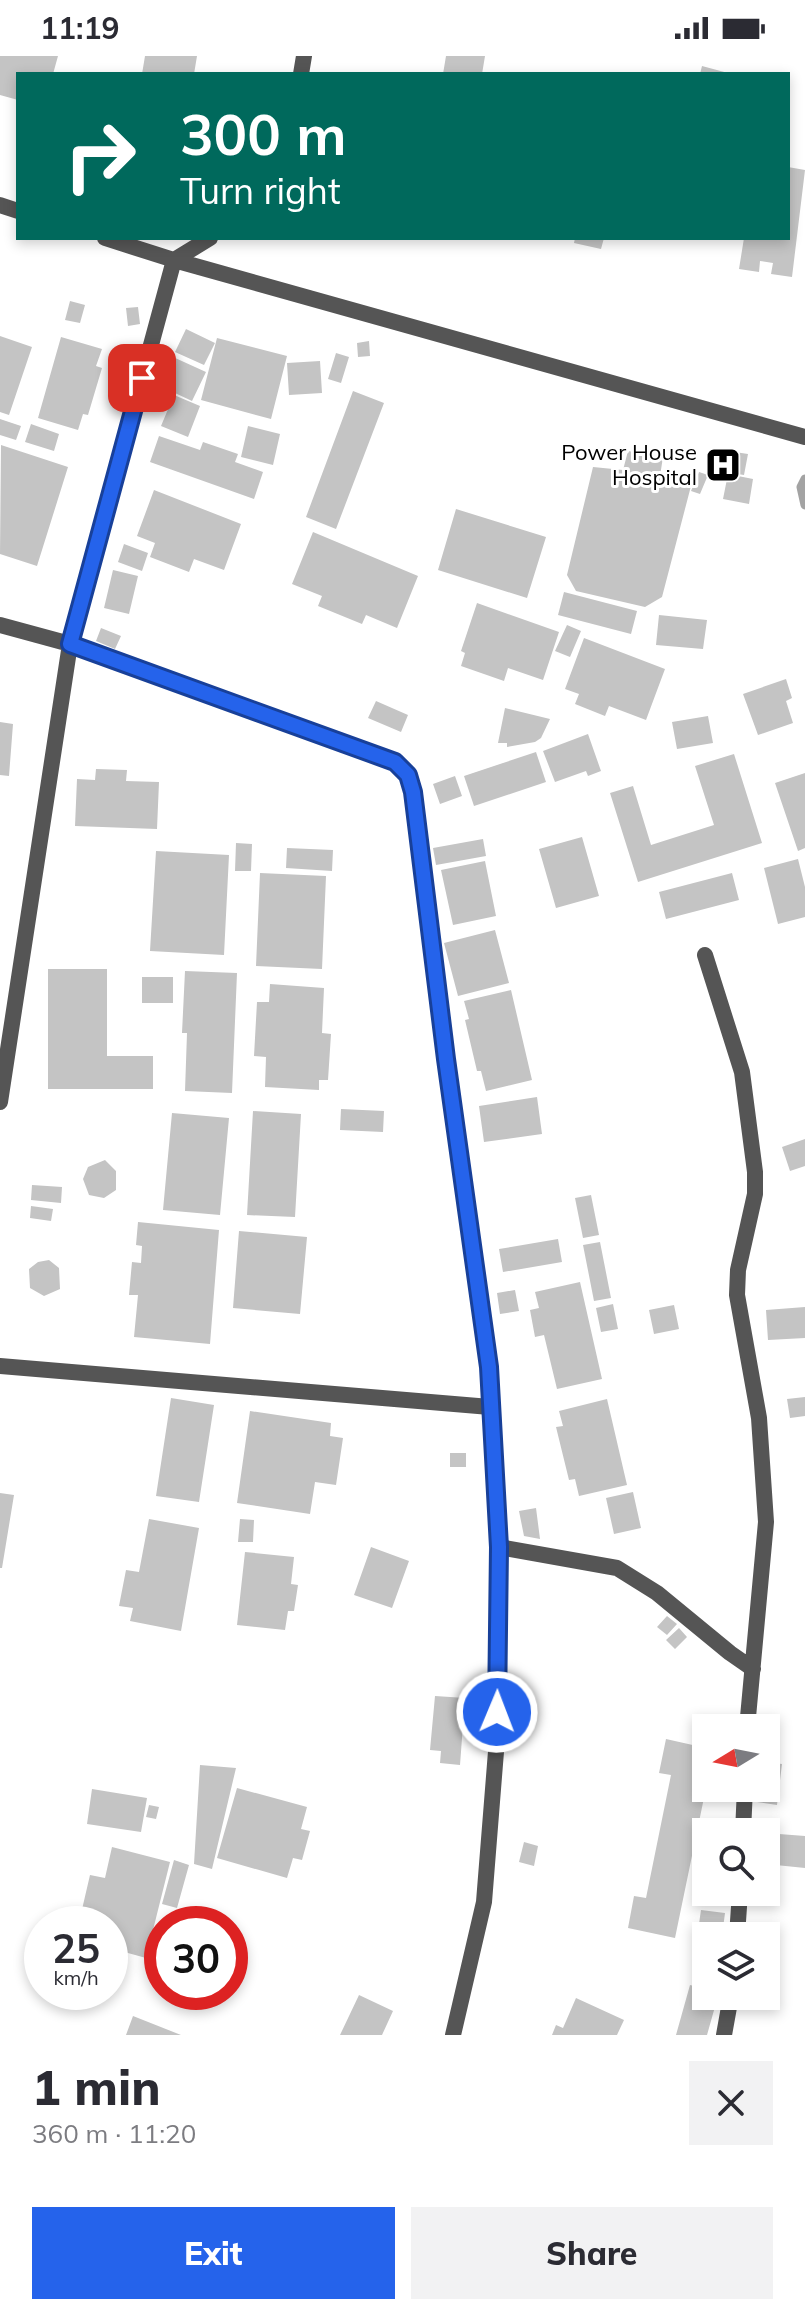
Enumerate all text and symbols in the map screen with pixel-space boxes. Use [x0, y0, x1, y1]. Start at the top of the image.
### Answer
text: 11:19 [40, 9, 119, 47]
text: 300 m [180, 99, 347, 169]
icon: right [48, 104, 152, 208]
text: Turn right [180, 168, 341, 213]
pin [108, 344, 176, 412]
icon: arrive [120, 356, 164, 400]
place label: Power House Hospital [561, 438, 697, 491]
hospital icon: Power House Hospital [704, 446, 742, 484]
position arrow [455, 1670, 539, 1754]
north arrow [692, 1714, 780, 1802]
map controls [692, 1714, 780, 2010]
button: search [692, 1818, 780, 1906]
speed limit sign: 30 [144, 1906, 248, 2010]
button: layers [692, 1922, 780, 2010]
text: 25 [52, 1923, 100, 1973]
text: km/h [53, 1965, 99, 1990]
text: 1 min [32, 2057, 161, 2117]
button: close [689, 2061, 773, 2145]
text: 360 m · 11:20 [32, 2117, 196, 2150]
button: Exit [32, 2207, 395, 2299]
button: Share [411, 2207, 773, 2299]

